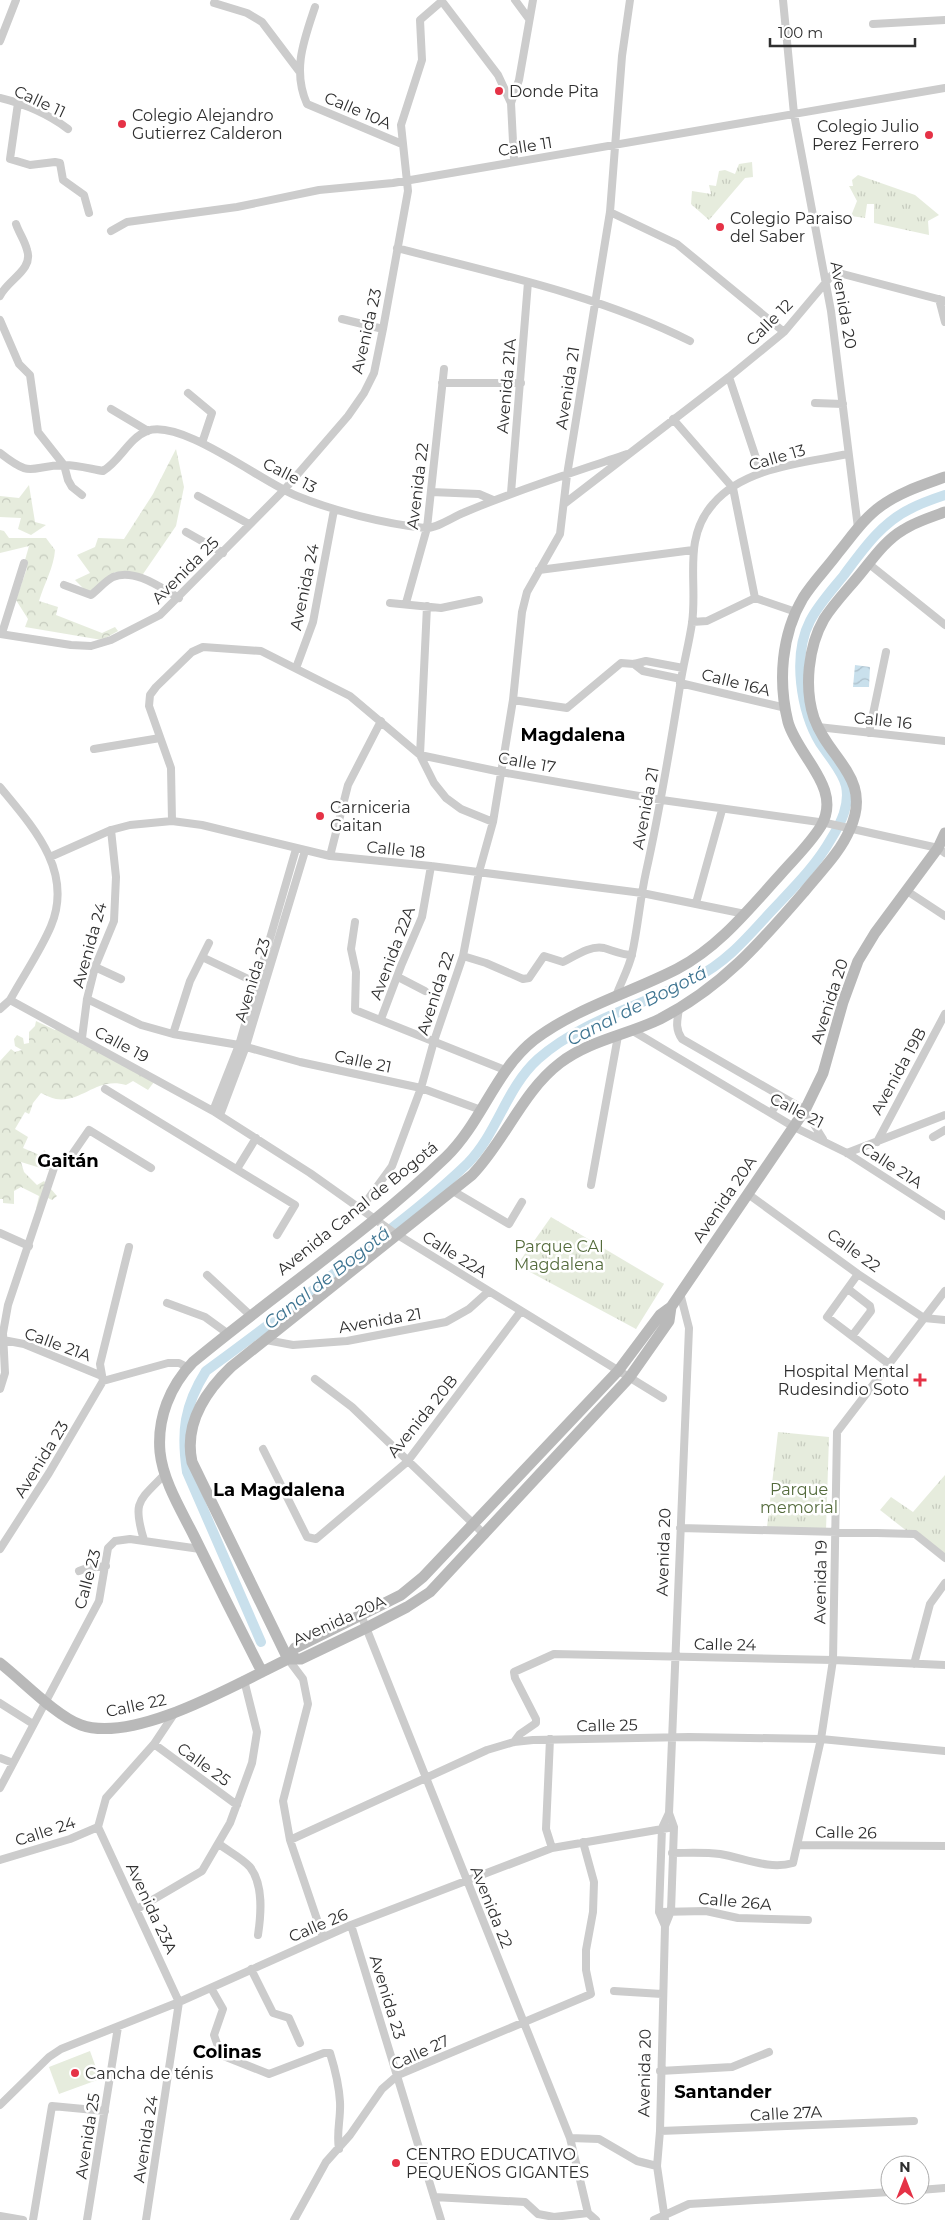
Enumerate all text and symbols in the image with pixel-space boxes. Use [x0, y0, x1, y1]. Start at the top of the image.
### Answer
scale bar [770, 15, 915, 47]
text: 100 m [778, 23, 823, 42]
street label: Calle 11 [11, 81, 69, 122]
place label: Donde Pita [509, 82, 599, 101]
marker: Donde Pita [493, 85, 505, 97]
street label: Calle 10A [321, 88, 395, 133]
place label: Colegio Alejandro Gutierrez Calderon [132, 106, 283, 143]
place label: Colegio Julio Perez Ferrero [812, 117, 919, 154]
marker: Colegio Alejandro Gutierrez Calderon [116, 118, 128, 130]
marker: Colegio Julio Perez Ferrero [923, 129, 935, 141]
street label: Calle 11 [497, 133, 554, 160]
place label: Colegio Paraiso del Saber [730, 209, 853, 246]
marker: Colegio Paraiso del Saber [714, 221, 726, 233]
street label: Avenida 20 [826, 260, 861, 350]
street label: Avenida 23 [347, 287, 386, 376]
street label: Calle 12 [742, 295, 797, 350]
street label: Avenida 21A [493, 337, 520, 434]
street label: Avenida 21 [552, 345, 583, 431]
street label: Calle 13 [747, 440, 808, 475]
street label: Avenida 22 [403, 442, 432, 530]
street label: Calle 13 [260, 454, 320, 497]
street label: Avenida 25 [148, 533, 223, 608]
street label: Avenida 24 [286, 542, 323, 632]
street label: Calle 16A [699, 665, 773, 700]
street label: Calle 16 [853, 708, 913, 733]
district label: Magdalena [521, 724, 625, 746]
street label: Calle 17 [497, 748, 557, 777]
street label: Avenida 21 [628, 765, 663, 851]
place label: Carniceria Gaitan [330, 798, 411, 835]
marker: Carniceria Gaitan [314, 810, 326, 822]
street label: Calle 18 [366, 837, 426, 862]
street label: Avenida 24 [68, 900, 111, 990]
street label: Avenida 22A [366, 903, 419, 1003]
street label: Avenida 23 [231, 936, 274, 1024]
street label: Avenida 22 [413, 949, 458, 1037]
street label: Avenida 20 [807, 956, 852, 1046]
water label: Canal de Bogotá [563, 961, 711, 1051]
street label: Calle 19 [91, 1022, 152, 1067]
street label: Avenida 19B [867, 1025, 930, 1118]
street label: Calle 21 [333, 1046, 393, 1077]
street label: Calle 21 [767, 1089, 827, 1132]
street label: Avenida Canal de Bogotá [273, 1137, 441, 1279]
street label: Calle 21A [857, 1139, 926, 1193]
district label: Gaitán [37, 1150, 99, 1172]
street label: Avenida 20A [689, 1152, 760, 1246]
water label: Canal de Bogotá [260, 1222, 394, 1334]
street label: Calle 22 [823, 1225, 884, 1276]
street label: Calle 22A [419, 1227, 491, 1282]
park label: Parque CAI Magdalena [514, 1237, 604, 1274]
street label: Avenida 21 [337, 1304, 423, 1337]
street label: Calle 21A [22, 1324, 94, 1365]
place label: Hospital Mental Rudesindio Soto [778, 1362, 909, 1399]
street label: Avenida 20B [383, 1371, 461, 1461]
marker: Hospital Mental Rudesindio Soto [913, 1373, 927, 1387]
street label: Avenida 23 [10, 1417, 72, 1501]
district label: La Magdalena [213, 1479, 345, 1501]
park label: Parque memorial [760, 1480, 838, 1517]
street label: Avenida 20 [652, 1508, 675, 1597]
street label: Avenida 19 [810, 1540, 831, 1624]
street label: Calle 23 [70, 1547, 105, 1611]
street label: Avenida 20A [290, 1591, 389, 1649]
street label: Calle 24 [694, 1634, 757, 1655]
street label: Calle 22 [104, 1690, 168, 1721]
street label: Calle 25 [576, 1715, 638, 1736]
street label: Calle 25 [173, 1739, 234, 1790]
street label: Calle 24 [13, 1813, 78, 1850]
street label: Calle 26 [815, 1822, 877, 1843]
street label: Avenida 23A [122, 1860, 181, 1957]
street label: Avenida 22 [466, 1863, 517, 1951]
street label: Calle 26A [698, 1889, 773, 1914]
street label: Calle 26 [286, 1905, 351, 1946]
street label: Avenida 23 [366, 1953, 409, 2041]
street label: Avenida 20 [634, 2029, 655, 2117]
street label: Calle 27 [388, 2031, 452, 2074]
district label: Colinas [193, 2041, 262, 2063]
place label: Cancha de ténis [85, 2064, 213, 2083]
marker: Cancha de ténis [69, 2067, 81, 2079]
district label: Santander [674, 2081, 772, 2103]
street label: Avenida 25 [71, 2092, 104, 2180]
street label: Avenida 24 [129, 2094, 162, 2184]
street label: Calle 27A [750, 2102, 823, 2125]
place label: CENTRO EDUCATIVO PEQUEÑOS GIGANTES [406, 2145, 589, 2182]
north arrow [880, 2155, 930, 2205]
marker: CENTRO EDUCATIVO PEQUEÑOS GIGANTES [390, 2157, 402, 2169]
text: N [899, 2158, 911, 2176]

